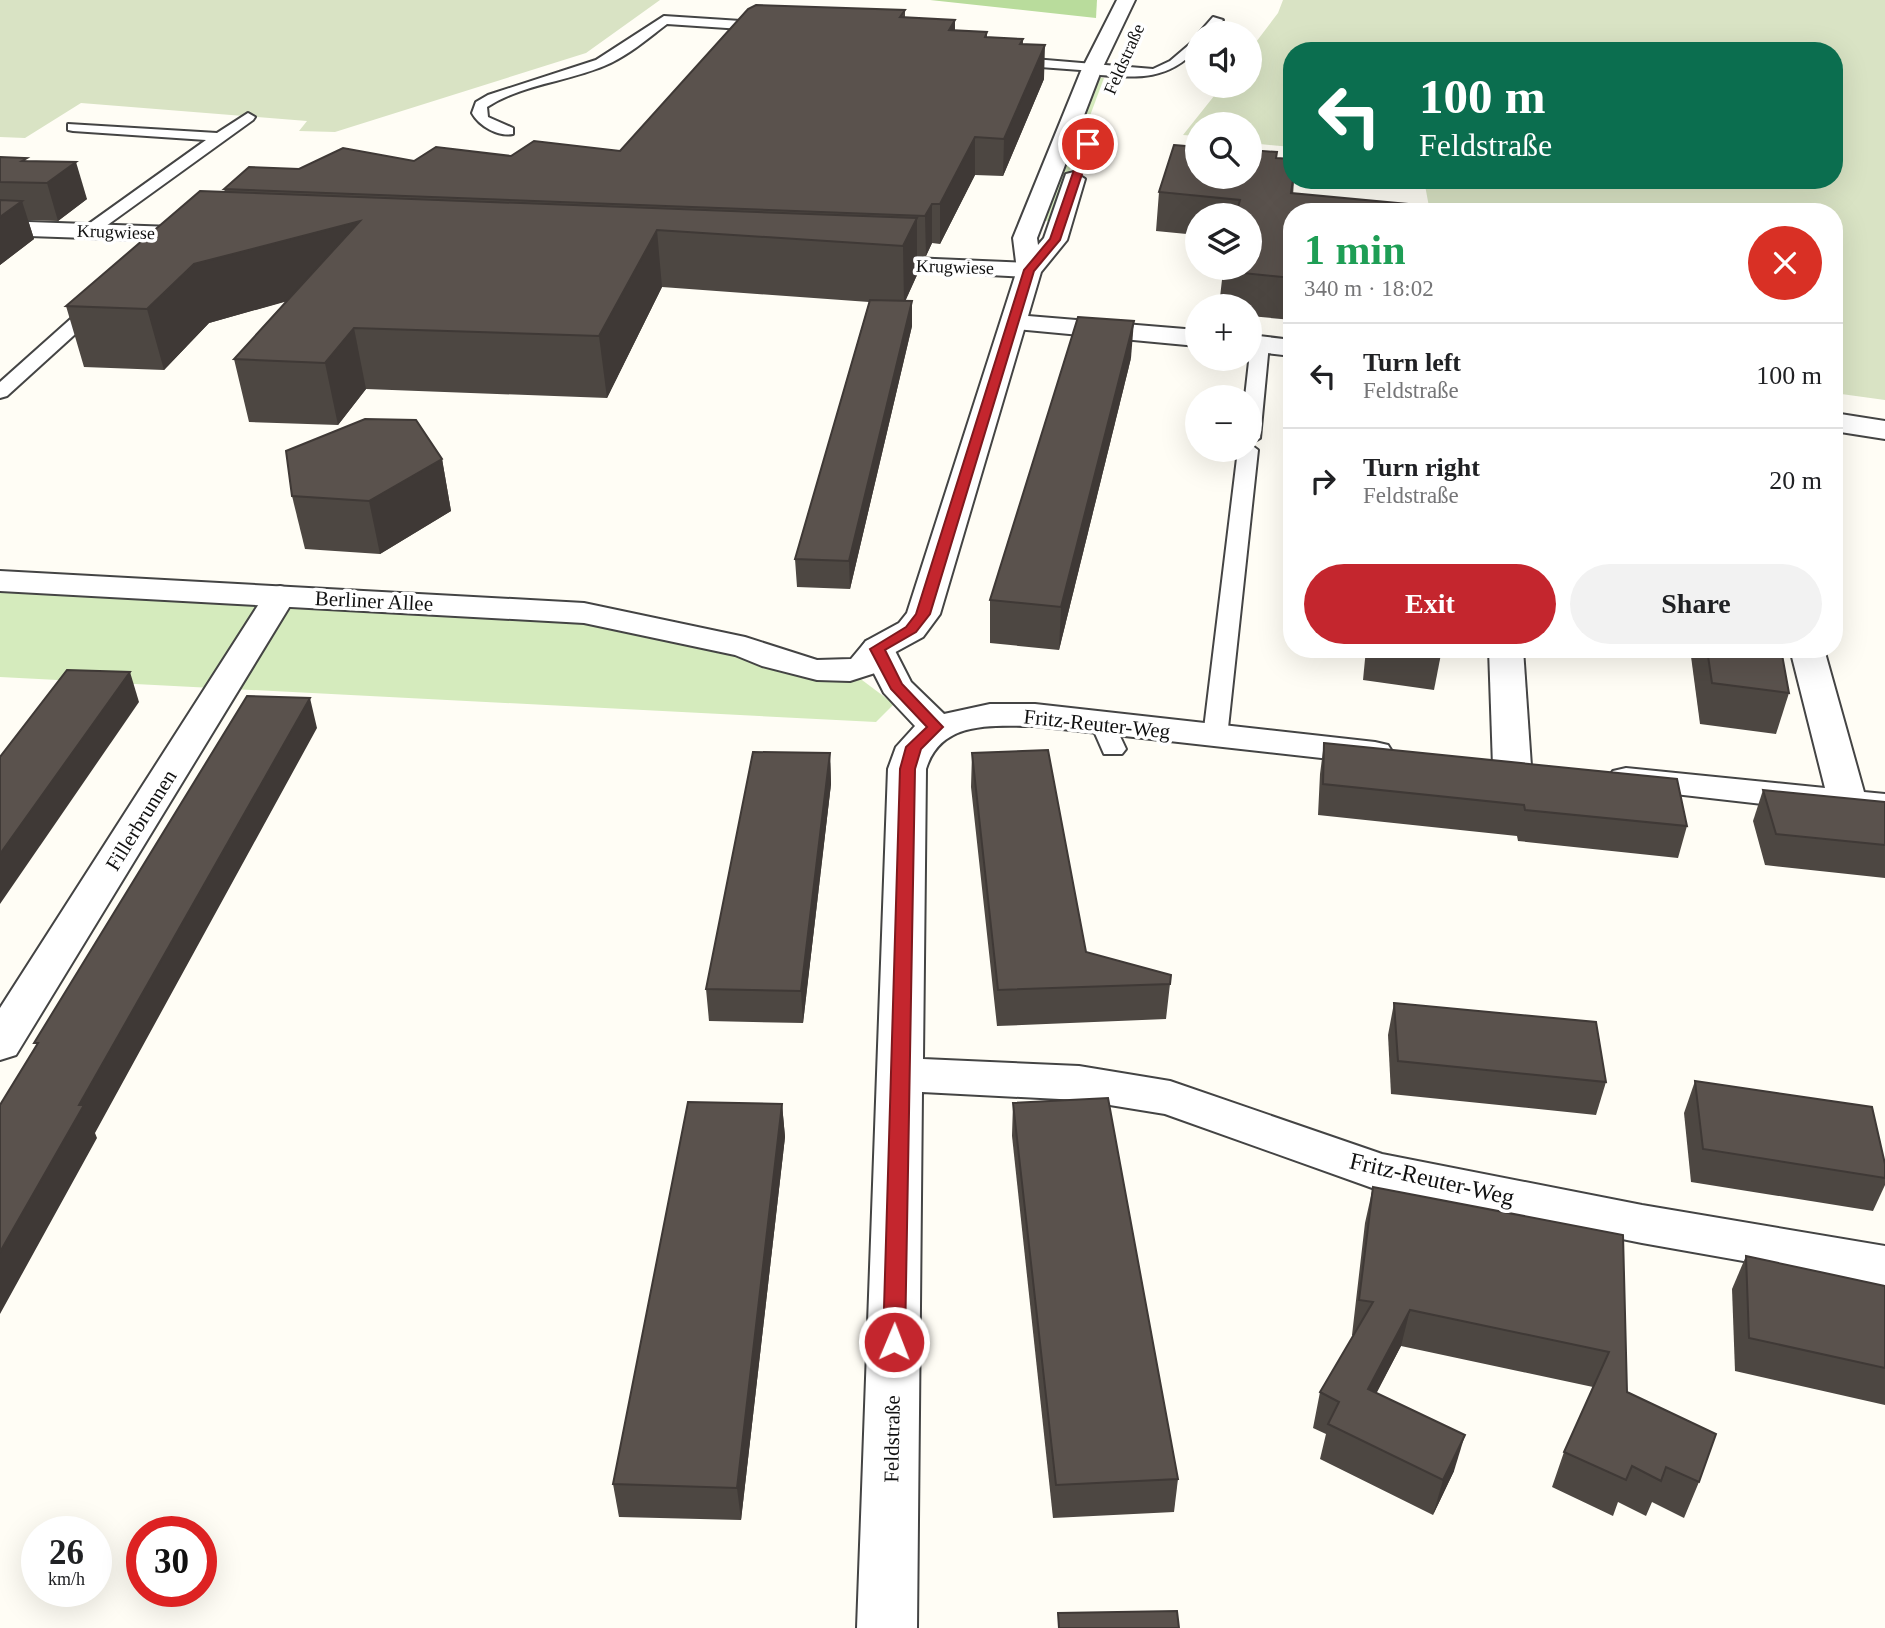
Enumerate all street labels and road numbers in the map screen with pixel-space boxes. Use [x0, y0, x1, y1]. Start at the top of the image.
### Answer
street label: Feldstraße [1100, 21, 1148, 97]
street label: Krugwiese [77, 221, 155, 243]
street label: Krugwiese [916, 256, 994, 278]
street label: Berliner Allee [314, 586, 434, 616]
street label: Fritz-Reuter-Weg [1023, 704, 1172, 744]
street label: Fillerbrunnen [101, 765, 182, 875]
street label: Fritz-Reuter-Weg [1347, 1147, 1517, 1211]
street label: Feldstraße [879, 1395, 905, 1483]

